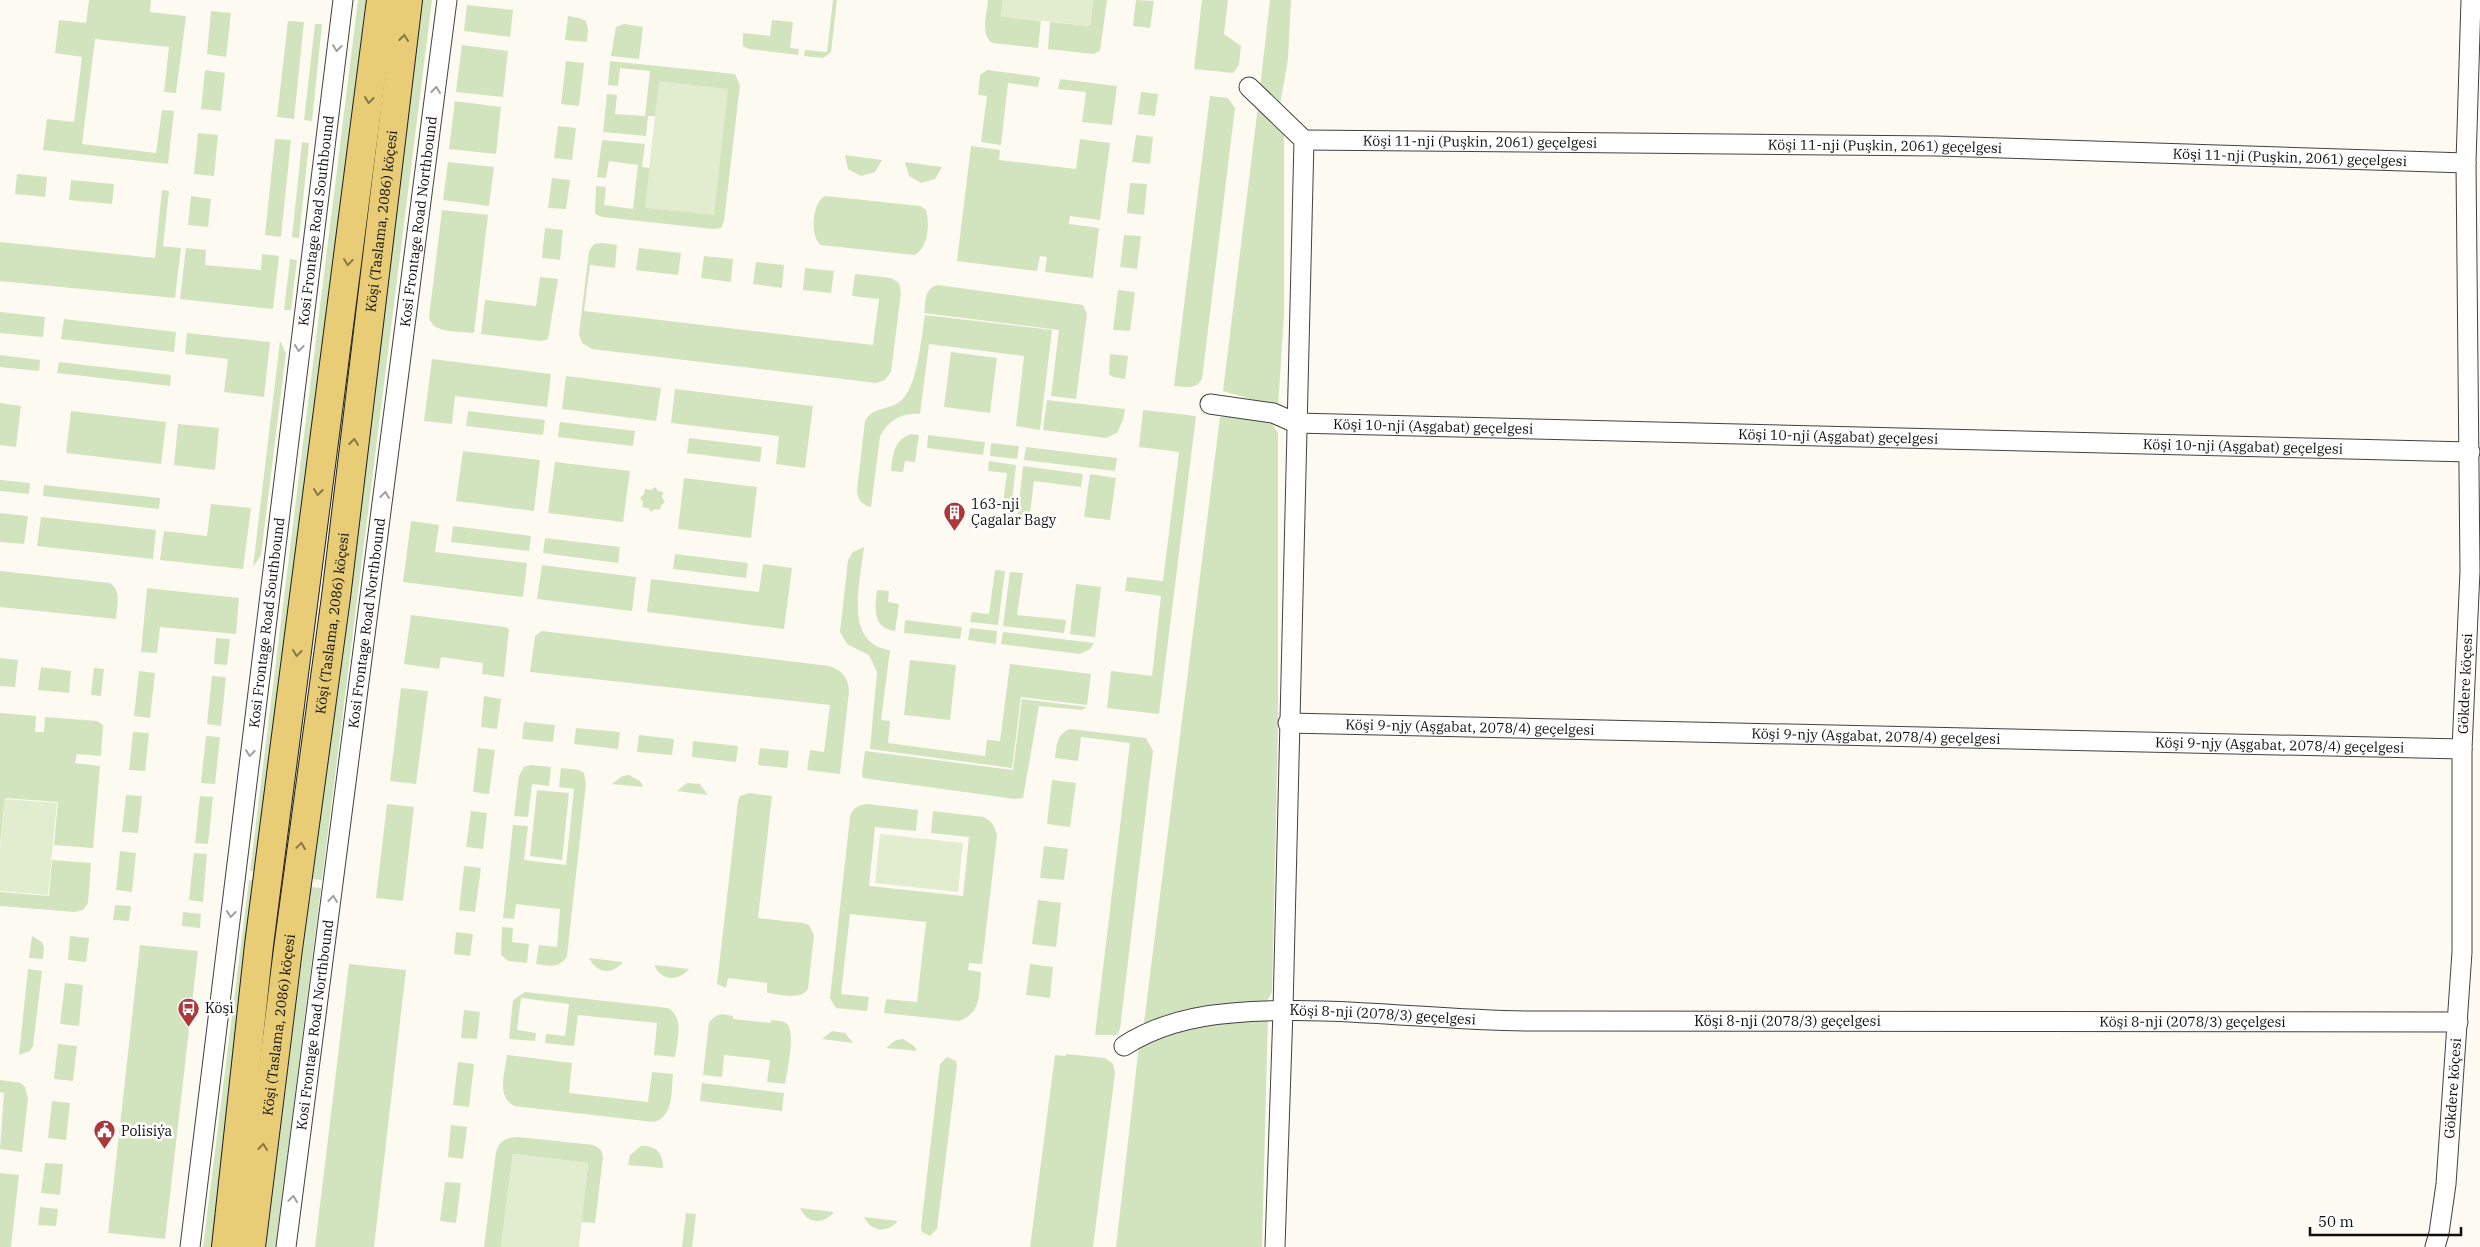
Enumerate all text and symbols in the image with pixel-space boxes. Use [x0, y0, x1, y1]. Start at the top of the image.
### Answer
one-way arrow [398, 34, 409, 42]
one-way arrow [332, 45, 343, 53]
one-way arrow [430, 86, 441, 94]
one-way arrow [364, 97, 375, 105]
street label: Kosi Frontage Road Southbound [294, 114, 338, 327]
street label: Kosi Frontage Road Northbound [396, 115, 441, 328]
street label: Köşi (Taslama, 2086) köçesi [361, 129, 401, 313]
street label: Köşi 11-nji (Puşkin, 2061) geçelgesi [1363, 132, 1597, 152]
street label: Köşi 11-nji (Puşkin, 2061) geçelgesi [1768, 135, 2002, 157]
street label: Köşi 11-nji (Puşkin, 2061) geçelgesi [2172, 145, 2407, 170]
one-way arrow [343, 258, 354, 266]
one-way arrow [294, 345, 305, 353]
street label: Köşi 10-nji (Aşgabat) geçelgesi [1333, 415, 1534, 438]
street label: Köşi 10-nji (Aşgabat) geçelgesi [1738, 425, 1938, 448]
street label: Köşi 10-nji (Aşgabat) geçelgesi [2143, 435, 2343, 458]
one-way arrow [348, 438, 359, 446]
one-way arrow [313, 489, 324, 497]
one-way arrow [379, 490, 390, 498]
place label: 163-nji Çagalar Bagy [971, 495, 1057, 529]
building icon: 163-nji Çagalar Bagy [943, 500, 967, 531]
street label: Kosi Frontage Road Southbound [245, 516, 289, 729]
street label: Kosi Frontage Road Northbound [344, 516, 389, 730]
street label: Köşi (Taslama, 2086) köçesi [311, 531, 353, 715]
street label: Gökdere köçesi [2454, 633, 2476, 734]
one-way arrow [292, 650, 303, 658]
street label: Köşi 9-njy (Aşgabat, 2078/4) geçelgesi [1345, 715, 1595, 739]
street label: Köşi 9-njy (Aşgabat, 2078/4) geçelgesi [1751, 724, 2001, 748]
street label: Köşi 9-njy (Aşgabat, 2078/4) geçelgesi [2155, 733, 2405, 757]
one-way arrow [245, 749, 256, 757]
one-way arrow [296, 842, 306, 851]
one-way arrow [327, 895, 337, 903]
one-way arrow [226, 911, 237, 919]
street label: Kosi Frontage Road Northbound [292, 918, 337, 1131]
street label: Köşi (Taslama, 2086) köçesi [258, 933, 299, 1117]
bus stop icon: Köşi [177, 996, 201, 1027]
place label: Köşi [205, 999, 234, 1017]
street label: Köşi 8-nji (2078/3) geçelgesi [1290, 1001, 1476, 1028]
street label: Köşi 8-nji (2078/3) geçelgesi [1694, 1012, 1881, 1030]
street label: Köşi 8-nji (2078/3) geçelgesi [2099, 1012, 2286, 1031]
street label: Gökdere köçesi [2440, 1037, 2465, 1139]
public building icon: Polisiýa [93, 1119, 117, 1150]
place label: Polisiýa [121, 1122, 173, 1140]
one-way arrow [257, 1142, 268, 1150]
one-way arrow [287, 1194, 297, 1203]
scale bar [2310, 1204, 2461, 1236]
text: 50 m [2318, 1212, 2354, 1231]

